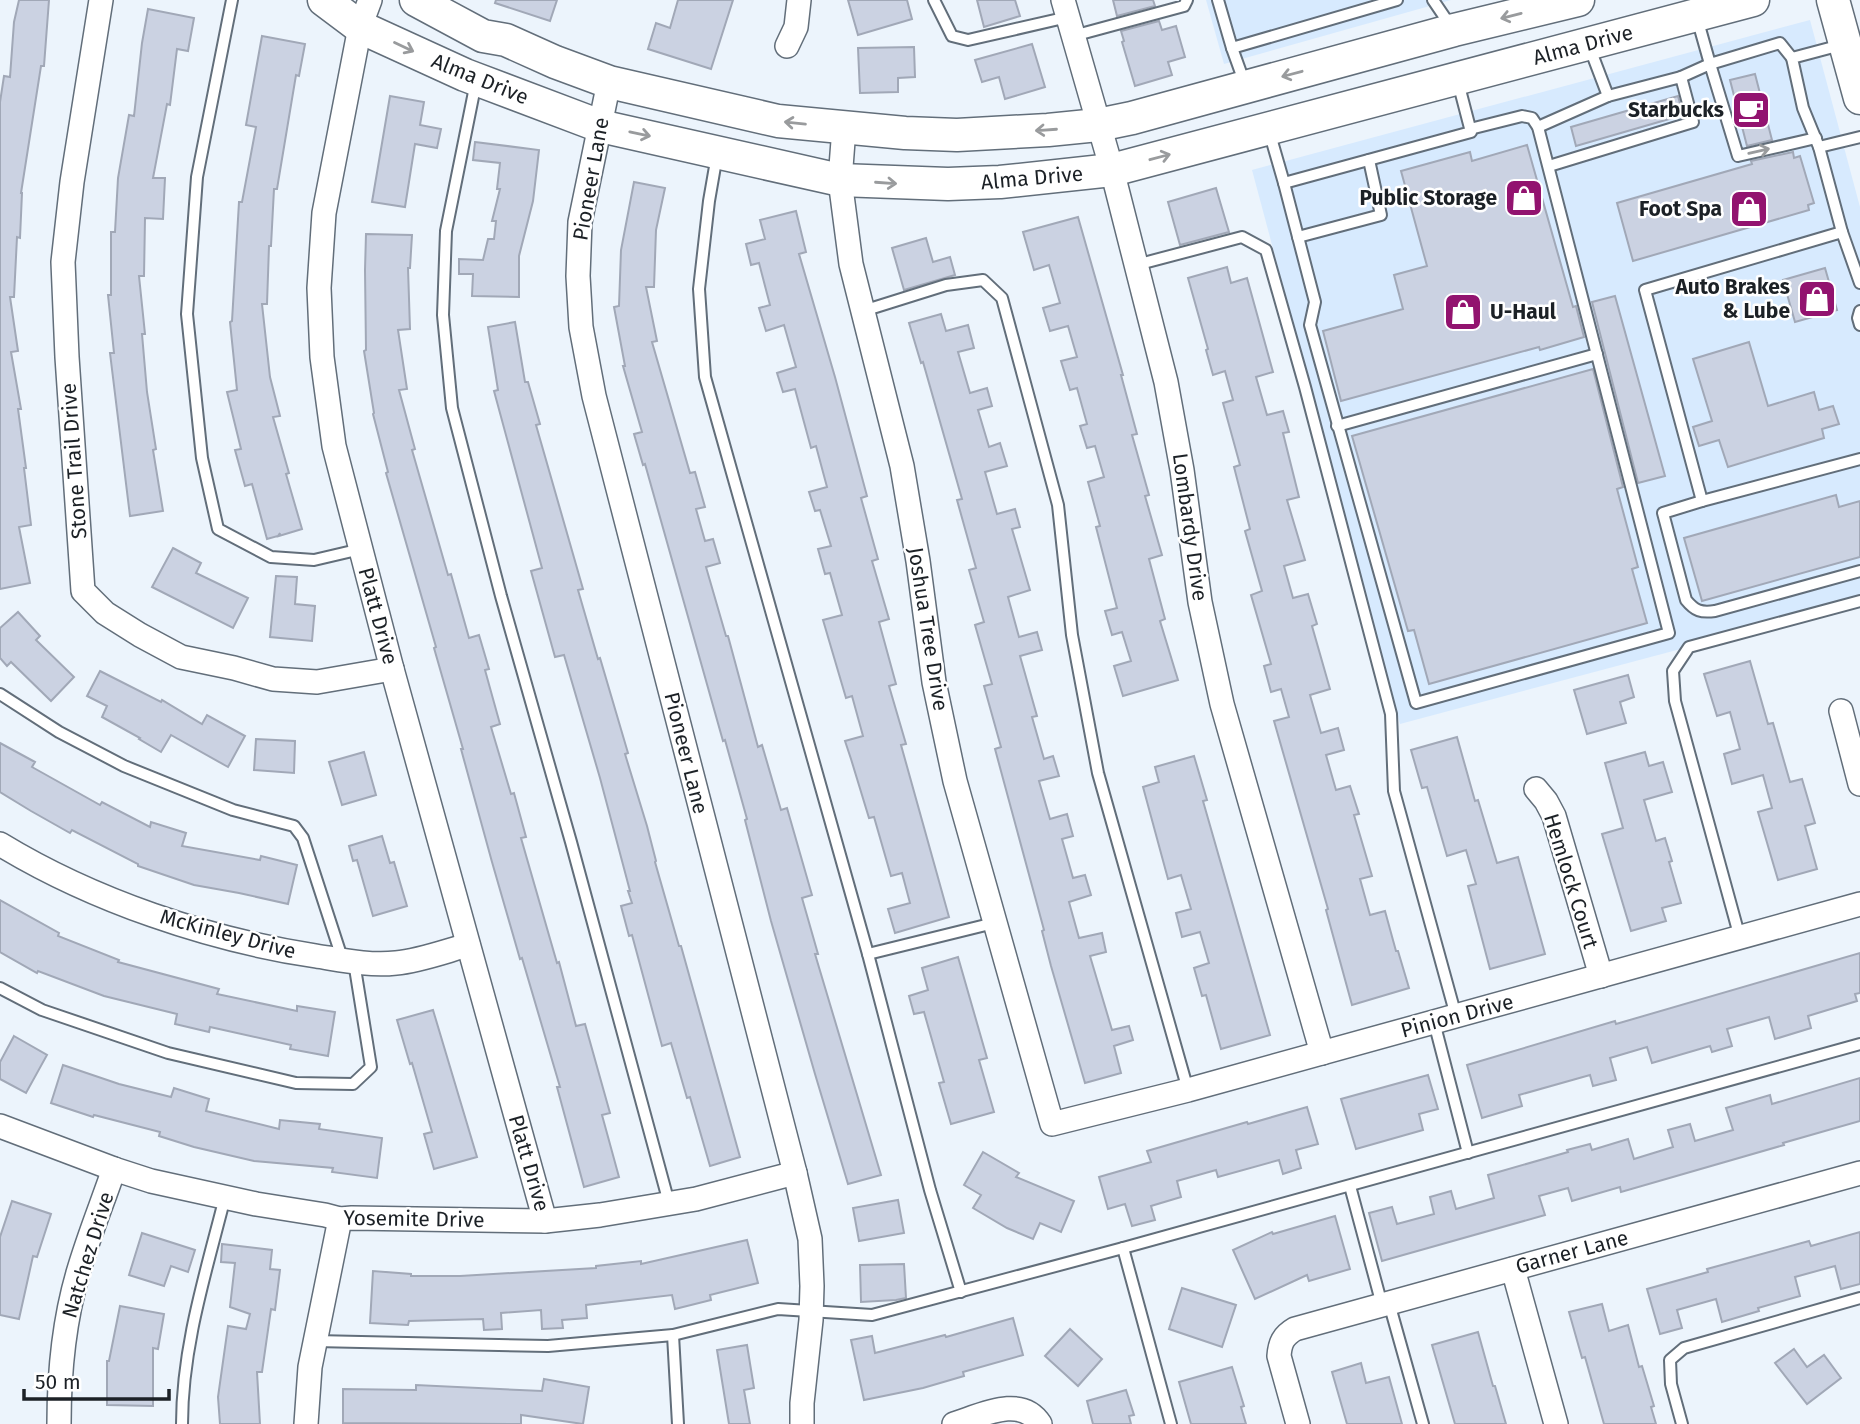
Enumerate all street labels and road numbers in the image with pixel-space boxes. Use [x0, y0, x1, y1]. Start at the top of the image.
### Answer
street label: Alma Drive [1530, 19, 1636, 71]
street label: Alma Drive [428, 48, 532, 110]
street label: Pioneer Lane [567, 115, 615, 243]
street label: Alma Drive [980, 161, 1084, 195]
street label: Stone Trail Drive [56, 382, 92, 540]
street label: Lombardy Drive [1167, 451, 1213, 603]
street label: Joshua Tree Drive [902, 545, 954, 713]
street label: Platt Drive [353, 565, 403, 667]
street label: Pioneer Lane [658, 689, 714, 817]
street label: Hemlock Court [1538, 810, 1604, 952]
street label: McKinley Drive [157, 903, 299, 965]
street label: Pinion Drive [1398, 988, 1516, 1044]
street label: Platt Drive [503, 1112, 555, 1214]
street label: Natchez Drive [56, 1189, 120, 1321]
street label: Yosemite Drive [343, 1205, 485, 1233]
street label: Garner Lane [1513, 1224, 1631, 1280]

